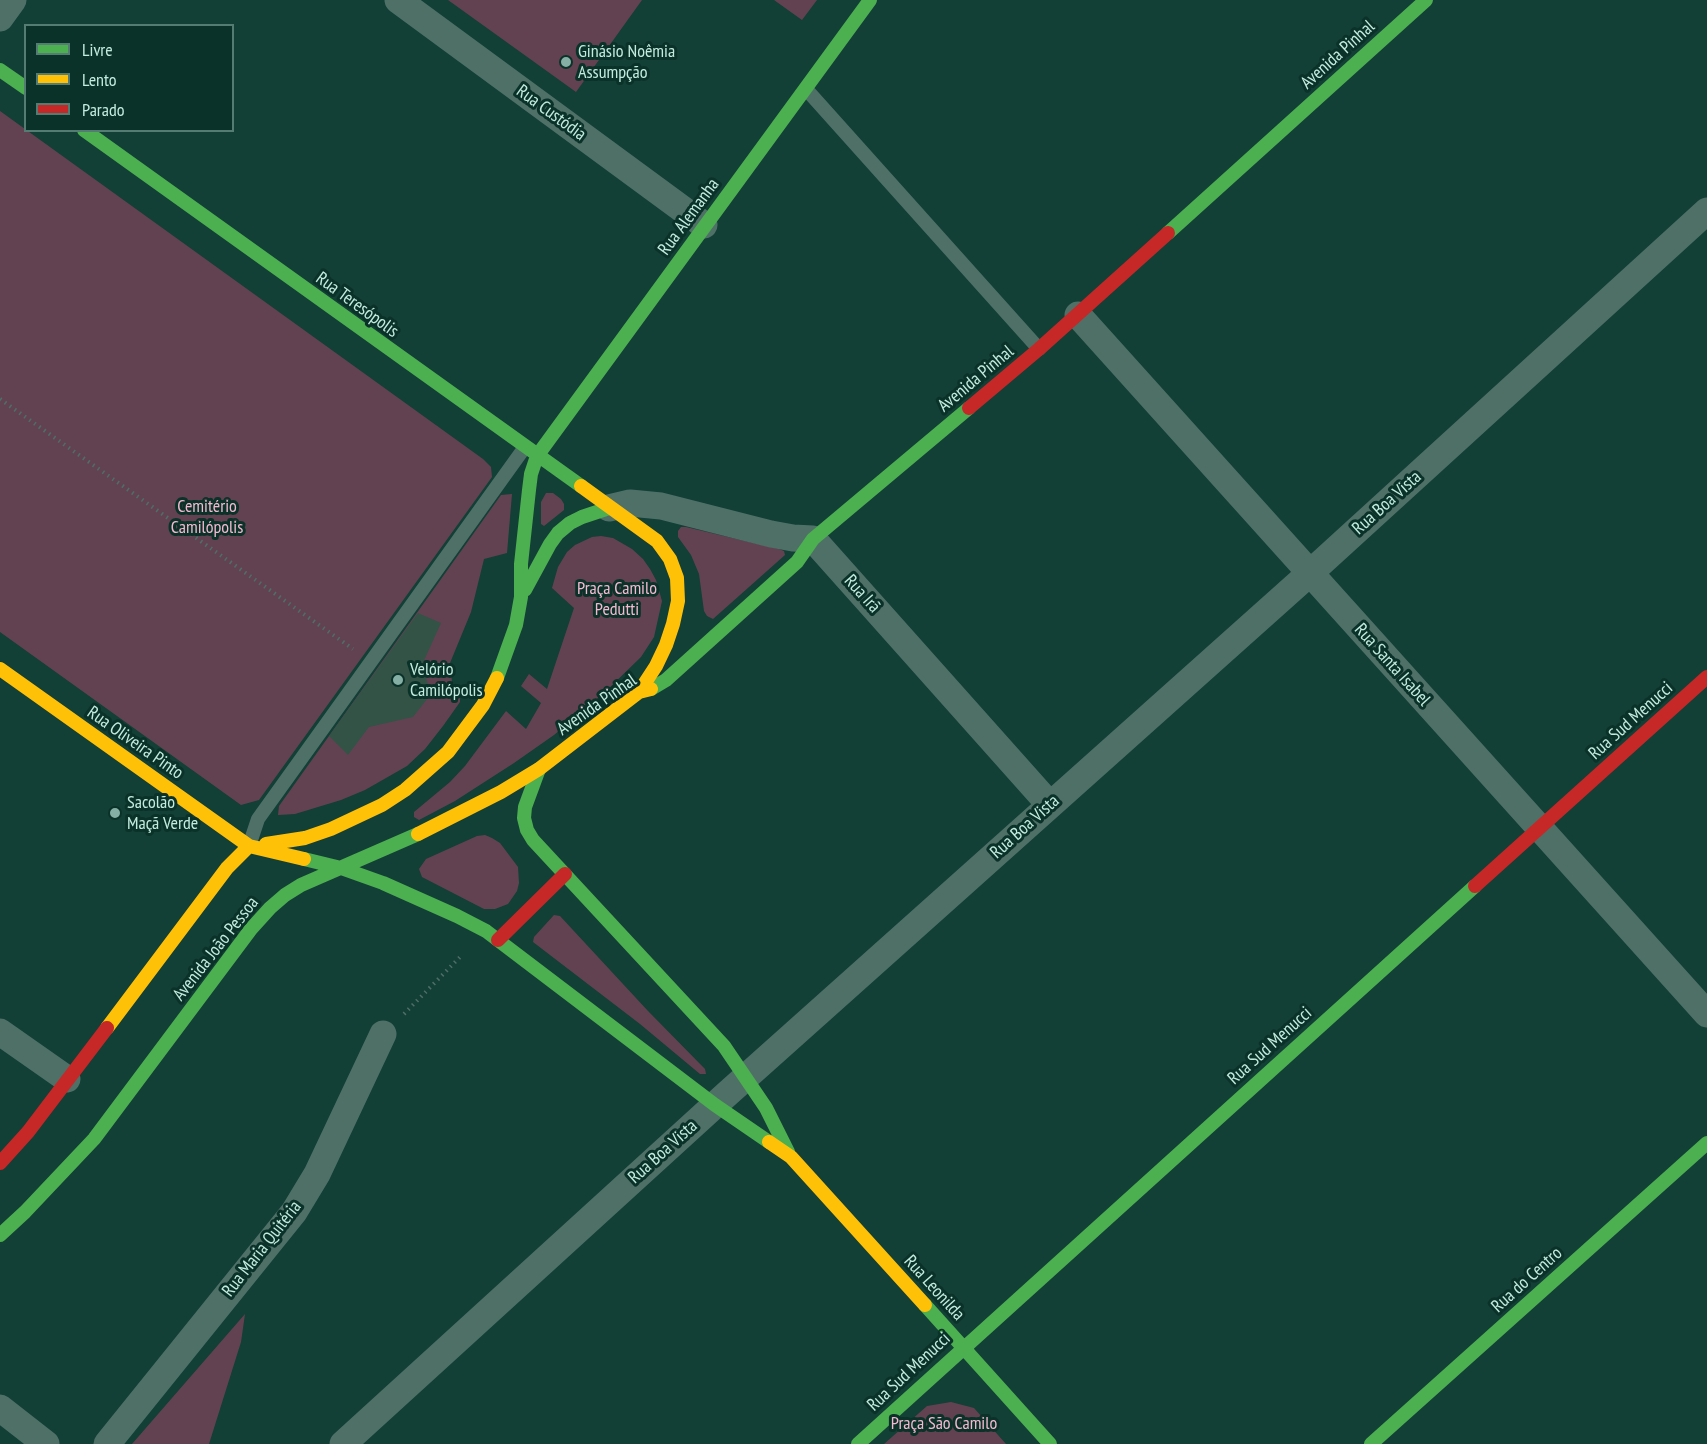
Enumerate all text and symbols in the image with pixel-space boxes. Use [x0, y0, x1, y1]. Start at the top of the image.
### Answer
street label: Avenida Pinhal [1297, 16, 1379, 94]
legend [24, 24, 234, 132]
text: Livre [82, 38, 113, 61]
place label: Ginásio Noêmia Assumpção [578, 41, 675, 84]
marker: Ginásio Noêmia Assumpção [559, 55, 573, 69]
text: Lento [82, 68, 117, 91]
street label: Rua Custódia [512, 80, 590, 146]
text: Parado [82, 98, 125, 121]
street label: Rua Alemanha [654, 174, 724, 260]
street label: Rua Teresópolis [311, 268, 403, 342]
street label: Avenida Pinhal [934, 341, 1018, 417]
street label: Rua Boa Vista [1348, 466, 1426, 540]
park label: Cemitério Camilópolis [171, 496, 243, 538]
street label: Rua Irã [839, 571, 885, 617]
park label: Praça Camilo Pedutti [577, 578, 657, 620]
street label: Rua Santa Isabel [1349, 619, 1435, 711]
place label: Velório Camilópolis [410, 659, 483, 702]
street label: Avenida Pinhal [553, 670, 641, 740]
marker: Velório Camilópolis [391, 673, 405, 687]
street label: Rua Sud Menucci [1585, 678, 1677, 764]
street label: Rua Oliveira Pinto [83, 702, 187, 784]
street label: Rua Boa Vista [986, 790, 1064, 864]
place label: Sacolão Maçã Verde [127, 792, 198, 834]
marker: Sacolão Maçã Verde [108, 806, 122, 820]
street label: Avenida João Pessoa [169, 893, 263, 1005]
street label: Rua Sud Menucci [1224, 1003, 1316, 1089]
street label: Rua Boa Vista [624, 1115, 702, 1189]
street label: Rua Maria Quitéria [218, 1197, 306, 1301]
street label: Rua do Centro [1487, 1243, 1567, 1317]
street label: Rua Leonilda [899, 1251, 969, 1325]
street label: Rua Sud Menucci [863, 1328, 955, 1416]
park label: Praça São Camilo [891, 1413, 997, 1435]

